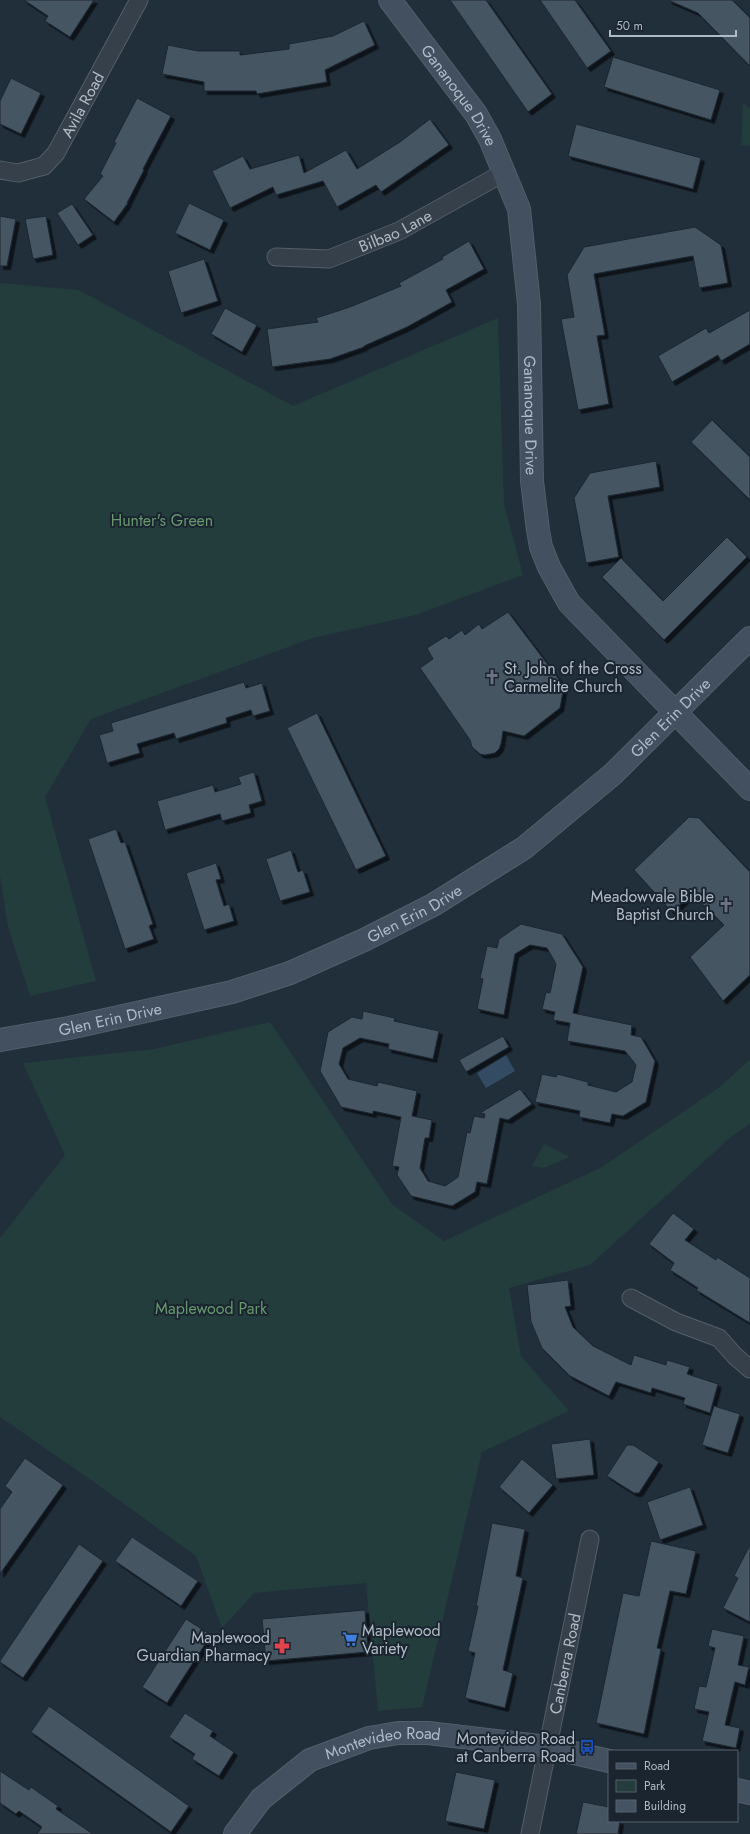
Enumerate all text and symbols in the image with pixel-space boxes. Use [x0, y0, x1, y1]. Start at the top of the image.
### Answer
scale bar [610, 12, 736, 38]
text: 50 m [616, 17, 643, 35]
street label: Gananoque Drive [416, 40, 503, 149]
street label: Avila Road [55, 68, 110, 142]
street label: Bilbao Lane [355, 203, 436, 258]
street label: Gananoque Drive [518, 355, 543, 475]
park label: Hunter's Green [111, 509, 213, 532]
place label: St. John of the Cross Carmelite Church [504, 657, 642, 698]
church icon: St. John of the Cross Carmelite Church [483, 668, 501, 686]
street label: Glen Erin Drive [625, 672, 715, 762]
street label: Glen Erin Drive [363, 878, 466, 948]
place label: Meadowvale Bible Baptist Church [591, 885, 714, 926]
church icon: Meadowvale Bible Baptist Church [717, 896, 735, 914]
street label: Glen Erin Drive [57, 996, 164, 1041]
park label: Maplewood Park [155, 1297, 268, 1320]
street label: Canberra Road [543, 1611, 586, 1716]
place label: Maplewood Variety [362, 1619, 441, 1660]
place label: Maplewood Guardian Pharmacy [137, 1626, 271, 1667]
supermarket icon: Maplewood Variety [341, 1630, 359, 1648]
pharmacy icon: Maplewood Guardian Pharmacy [273, 1637, 291, 1655]
street label: Montevideo Road [321, 1721, 442, 1765]
place label: Montevideo Road at Canberra Road [456, 1727, 575, 1768]
bus stop icon: Montevideo Road at Canberra Road [578, 1738, 596, 1756]
legend [608, 1750, 738, 1822]
text: Road [644, 1757, 670, 1775]
text: Park [644, 1777, 666, 1795]
text: Building [644, 1797, 686, 1815]

